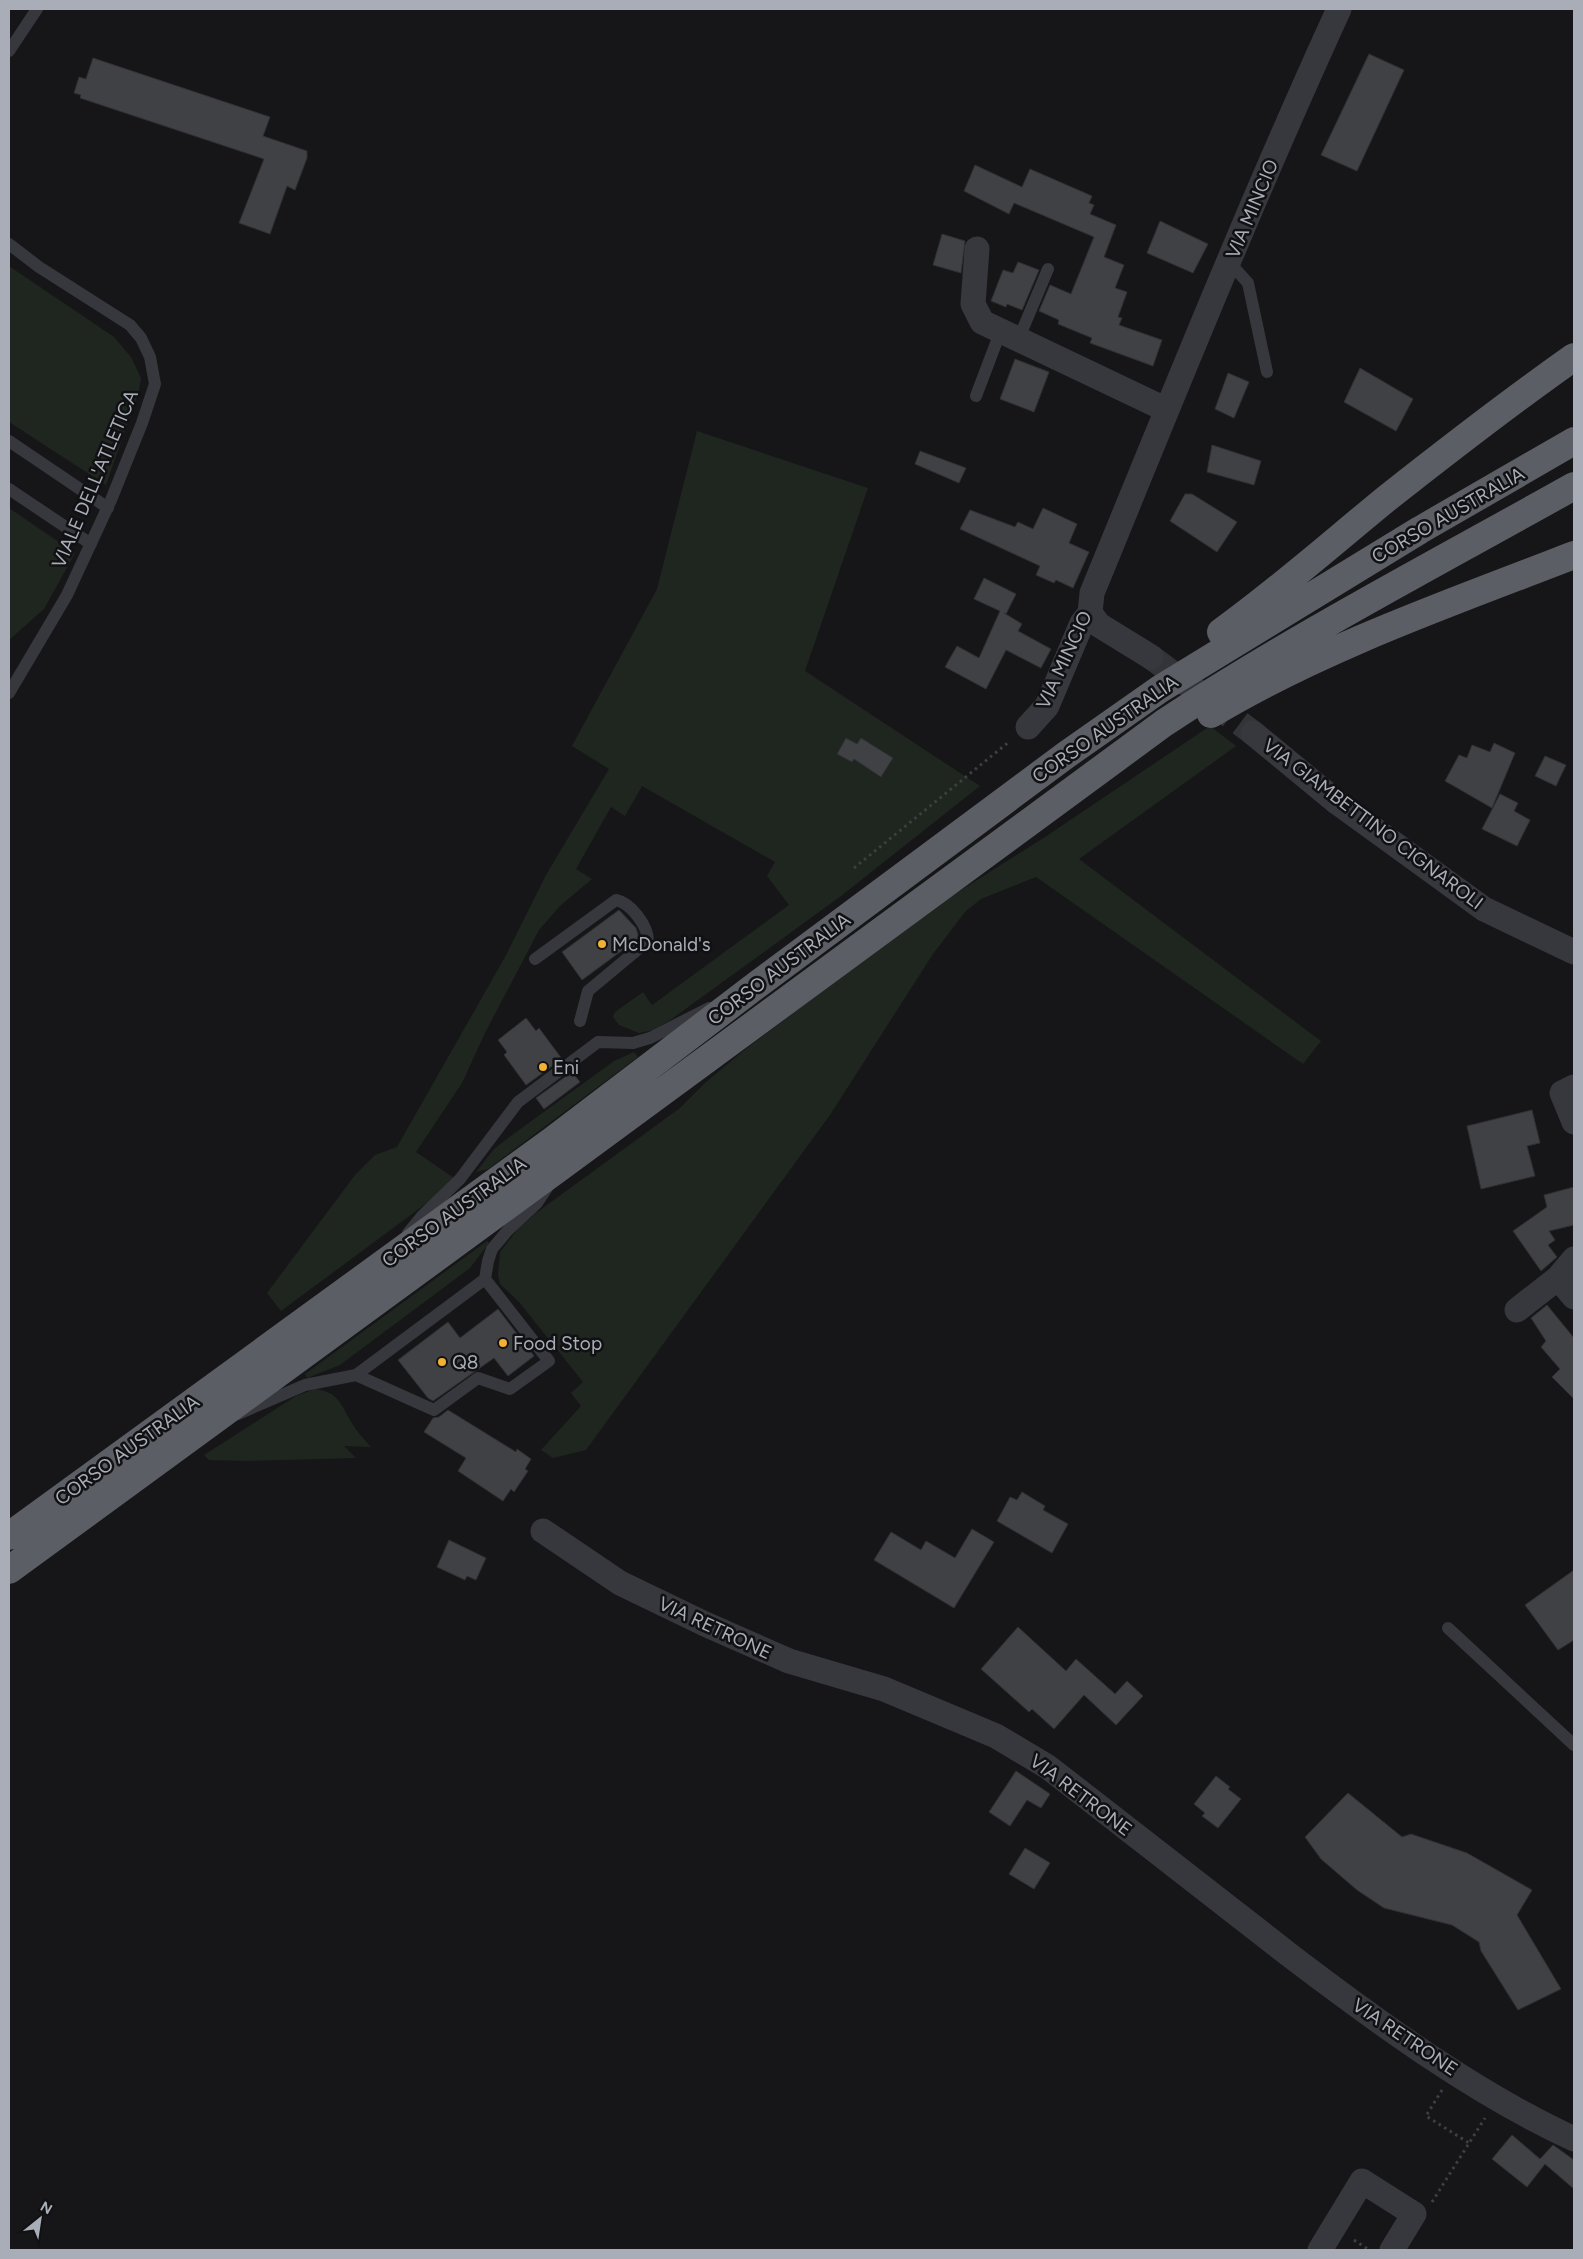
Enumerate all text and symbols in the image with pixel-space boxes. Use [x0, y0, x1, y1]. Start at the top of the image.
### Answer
street label: VIA MINCIO [1221, 156, 1283, 262]
street label: VIALE DELL'ATLETICA [47, 386, 143, 572]
street label: CORSO AUSTRALIA [1368, 462, 1529, 568]
street label: VIA MINCIO [1031, 607, 1097, 713]
street label: CORSO AUSTRALIA [1028, 670, 1182, 788]
street label: VIA GIAMBETTINO CIGNAROLI [1258, 734, 1488, 914]
street label: CORSO AUSTRALIA [703, 908, 855, 1030]
place label: McDonald's [612, 933, 711, 956]
marker: McDonald's [596, 938, 608, 950]
place label: Eni [553, 1056, 579, 1079]
marker: Eni [537, 1061, 549, 1073]
street label: CORSO AUSTRALIA [377, 1152, 531, 1272]
place label: Food Stop [513, 1332, 602, 1355]
marker: Food Stop [497, 1337, 509, 1349]
place label: Q8 [452, 1351, 479, 1374]
marker: Q8 [436, 1356, 448, 1368]
street label: CORSO AUSTRALIA [50, 1390, 204, 1510]
street label: VIA RETRONE [655, 1592, 775, 1664]
street label: VIA RETRONE [1025, 1749, 1137, 1841]
street label: VIA RETRONE [1348, 1993, 1462, 2081]
north arrow [15, 2194, 65, 2244]
text: N [37, 2198, 55, 2218]

